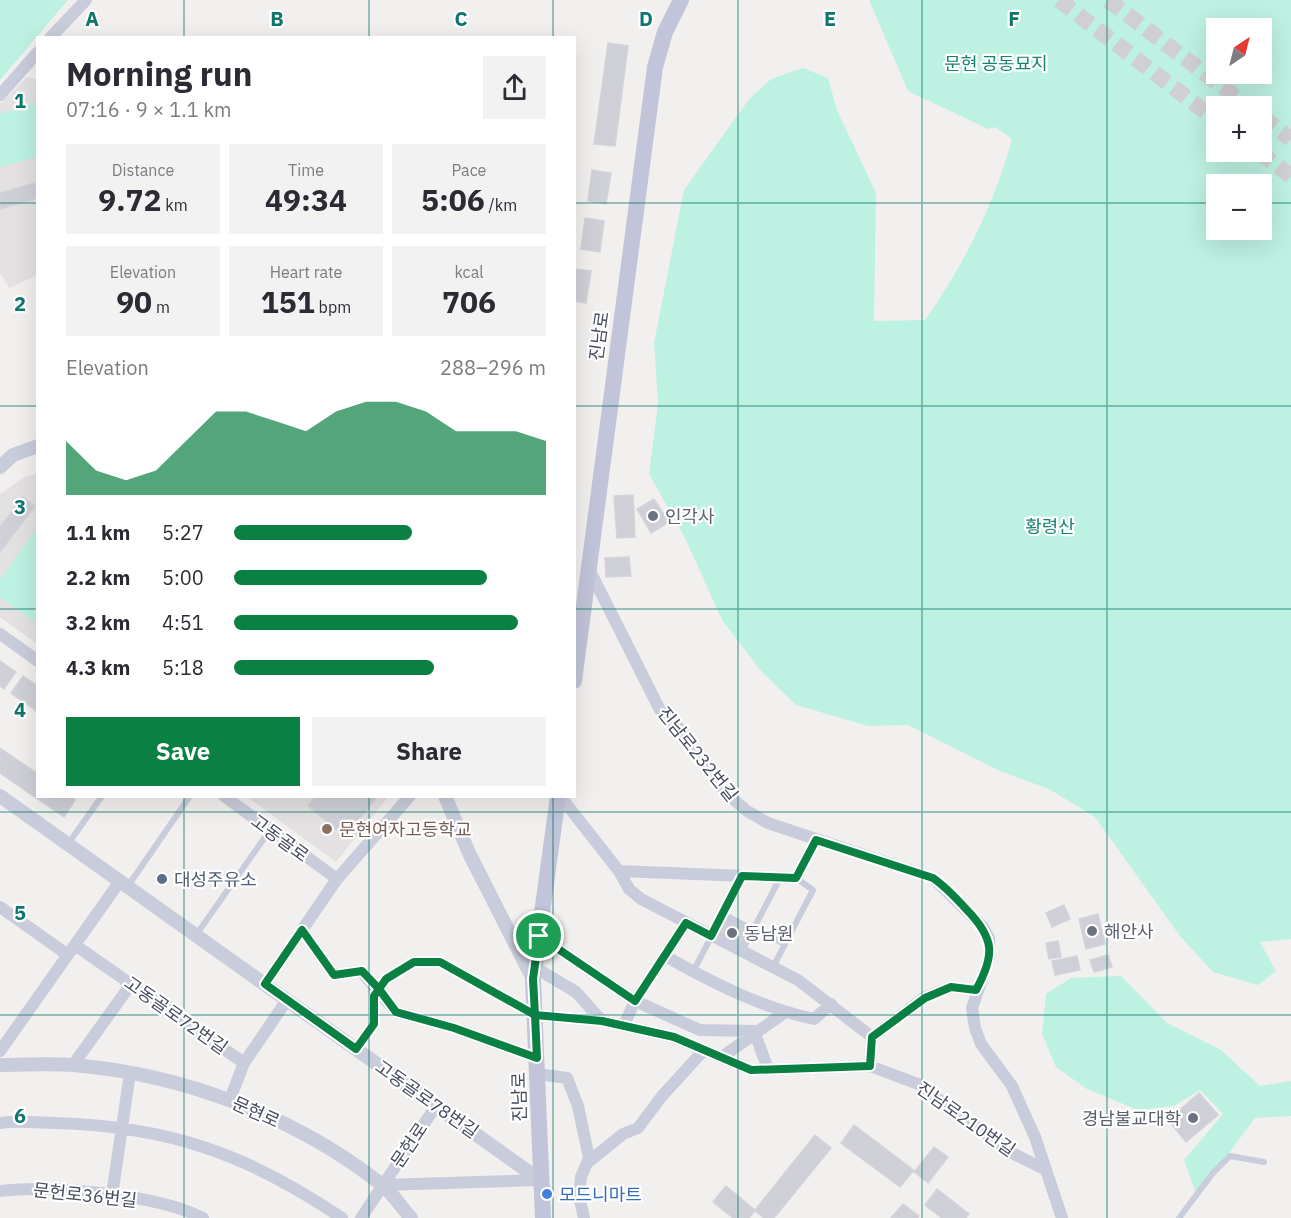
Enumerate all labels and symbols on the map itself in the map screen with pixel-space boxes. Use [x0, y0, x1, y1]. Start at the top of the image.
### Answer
text: A [85, 5, 99, 32]
text: B [270, 5, 284, 32]
text: C [454, 5, 468, 32]
text: D [639, 5, 653, 32]
text: E [824, 5, 836, 32]
text: F [1008, 5, 1020, 32]
north arrow [1206, 18, 1272, 84]
park label: 문현 공동묘지 [944, 52, 1048, 75]
text: 1 [14, 87, 26, 114]
text: 2 [14, 290, 26, 317]
street label: 진남로 [584, 310, 614, 362]
text: 3 [14, 493, 26, 520]
place label: 인각사 [665, 505, 715, 528]
marker: 인각사 [646, 509, 660, 523]
park label: 황령산 [1025, 515, 1075, 538]
text: 4 [14, 696, 26, 723]
street label: 진남로232번길 [653, 702, 743, 806]
street label: 고동골로 [246, 809, 314, 867]
place label: 문현여자고등학교 [339, 818, 471, 841]
marker: 문현여자고등학교 [320, 822, 334, 836]
place label: 대성주유소 [174, 868, 257, 891]
marker: 대성주유소 [155, 872, 169, 886]
text: 5 [14, 899, 26, 926]
pin [513, 910, 564, 961]
place label: 해안사 [1104, 920, 1154, 943]
place label: 동남원 [744, 922, 794, 945]
marker: 해안사 [1085, 924, 1099, 938]
marker: 동남원 [725, 926, 739, 940]
street label: 고동골로72번길 [120, 971, 232, 1059]
street label: 고동골로78번길 [371, 1055, 483, 1143]
street label: 진남로 [507, 1072, 531, 1122]
street label: 진남로210번길 [912, 1077, 1020, 1161]
street label: 문현로 [229, 1091, 283, 1133]
text: 6 [14, 1102, 26, 1129]
place label: 경남불교대학 [1082, 1107, 1181, 1130]
marker: 경남불교대학 [1186, 1111, 1200, 1125]
street label: 문헌로 [386, 1118, 432, 1172]
street label: 문헌로36번길 [32, 1178, 138, 1212]
place label: 모드니마트 [559, 1183, 642, 1206]
marker: 모드니마트 [540, 1187, 554, 1201]

